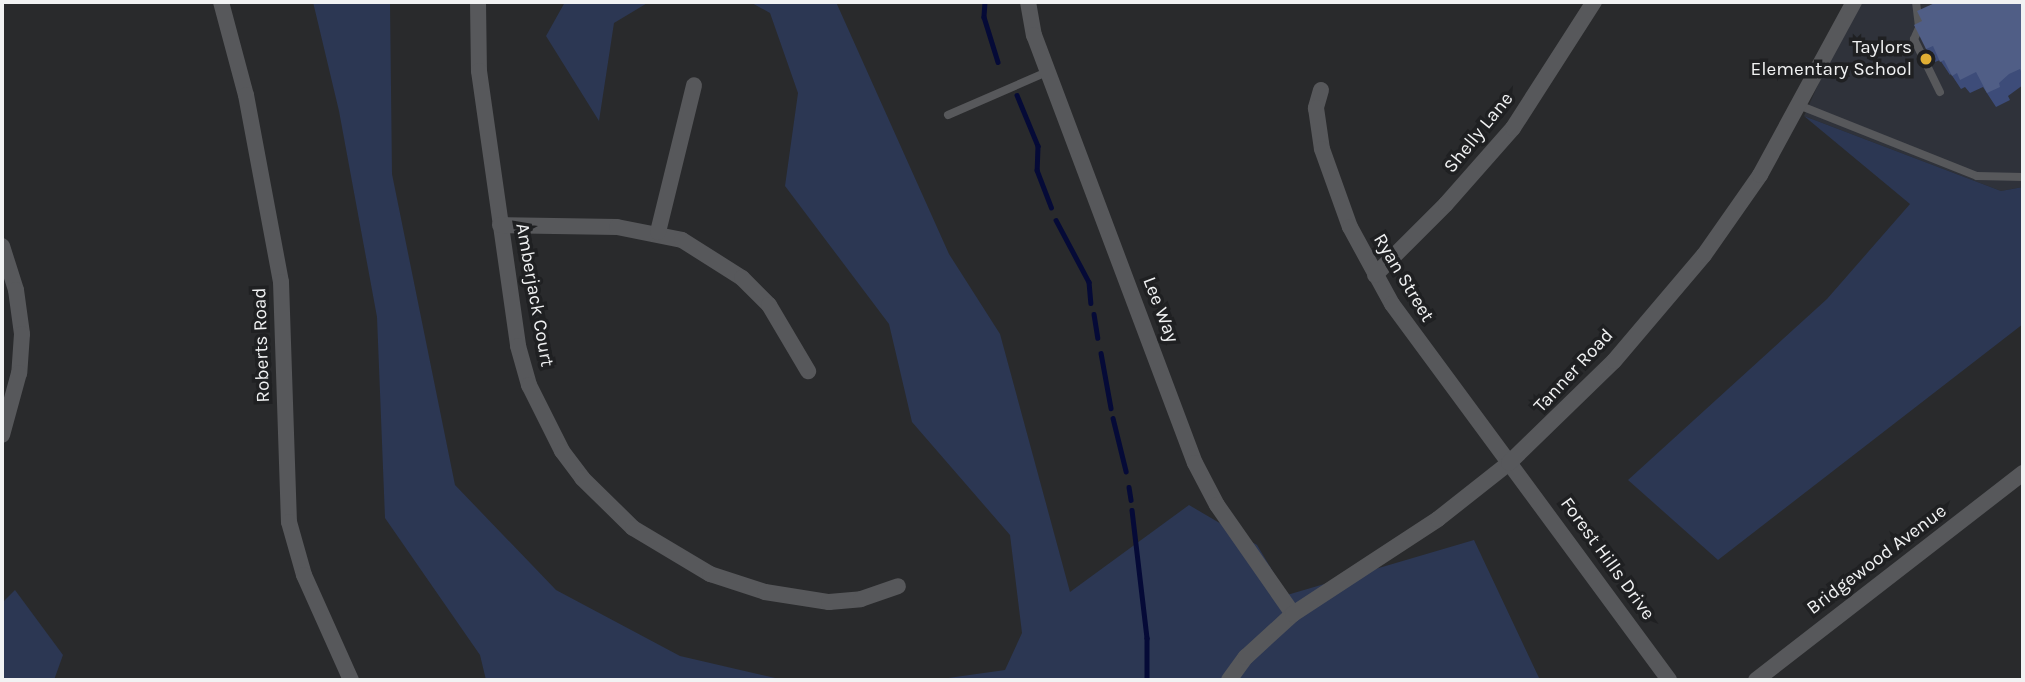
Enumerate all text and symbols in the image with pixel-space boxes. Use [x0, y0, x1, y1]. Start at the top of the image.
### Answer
place label: Taylors Elementary School [1751, 37, 1912, 81]
marker: Taylors Elementary School [1918, 51, 1934, 67]
street label: Shelly Lane [1440, 88, 1518, 178]
street label: Amberjack Court [510, 221, 558, 369]
street label: Ryan Street [1368, 230, 1438, 326]
street label: Lee Way [1137, 274, 1183, 346]
street label: Roberts Road [249, 287, 275, 403]
street label: Tanner Road [1529, 324, 1619, 418]
street label: Forest Hills Drive [1555, 493, 1659, 625]
street label: Bridgewood Avenue [1803, 500, 1951, 620]

